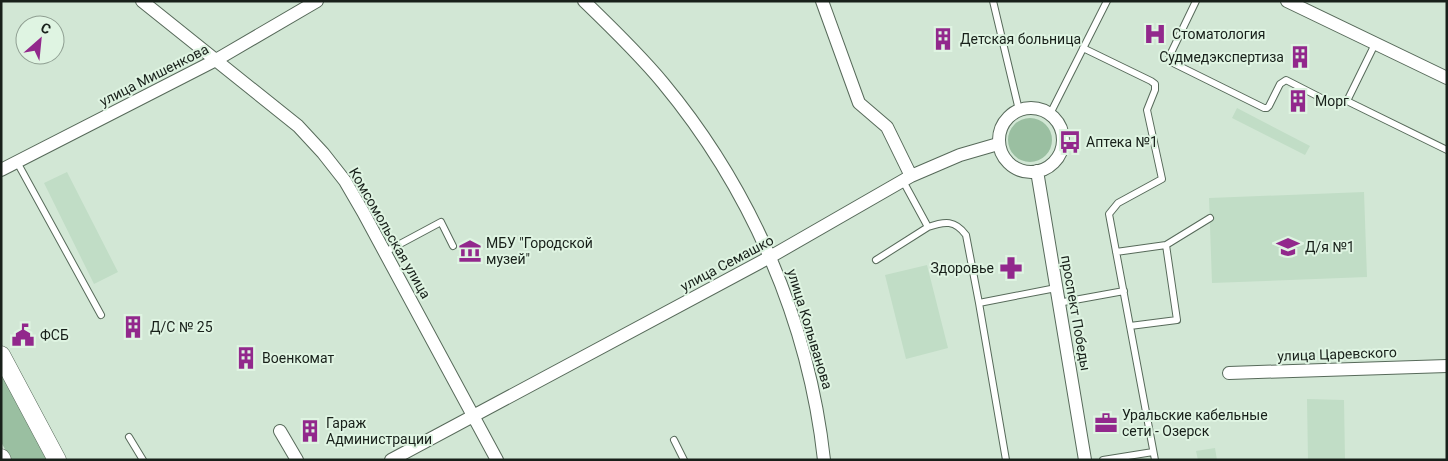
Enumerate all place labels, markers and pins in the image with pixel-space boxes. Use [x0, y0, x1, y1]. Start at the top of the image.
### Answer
hospital icon: Стоматология [1142, 21, 1168, 47]
building icon: Детская больница [930, 26, 956, 52]
place label: Стоматология [1172, 26, 1265, 42]
place label: Детская больница [960, 31, 1081, 47]
building icon: Судмедэкспертиза [1287, 44, 1313, 70]
place label: Судмедэкспертиза [1159, 49, 1284, 65]
building icon: Морг [1285, 88, 1311, 114]
place label: Морг [1315, 93, 1349, 109]
bus stop icon: Аптека №1 [1057, 129, 1083, 155]
place label: Аптека №1 [1086, 134, 1158, 150]
school or university icon: Д/я №1 [1275, 234, 1301, 260]
place label: МБУ "Городской музей" [486, 235, 593, 267]
museum icon: МБУ "Городской музей" [457, 238, 483, 264]
place label: Д/я №1 [1305, 239, 1355, 255]
pharmacy icon: Здоровье [998, 255, 1024, 281]
place label: Здоровье [930, 260, 994, 276]
building icon: Д/С № 25 [120, 314, 146, 340]
place label: Д/С № 25 [150, 319, 213, 335]
public building icon: ФСБ [10, 322, 36, 348]
place label: ФСБ [40, 327, 69, 343]
building icon: Военкомат [233, 345, 259, 371]
place label: Военкомат [262, 350, 335, 366]
place label: Уральские кабельные сети - Озерск [1122, 407, 1268, 439]
office icon: Уральские кабельные сети - Озерск [1093, 410, 1119, 436]
place label: Гараж Администрации [326, 415, 432, 447]
building icon: Гараж Администрации [297, 418, 323, 444]

